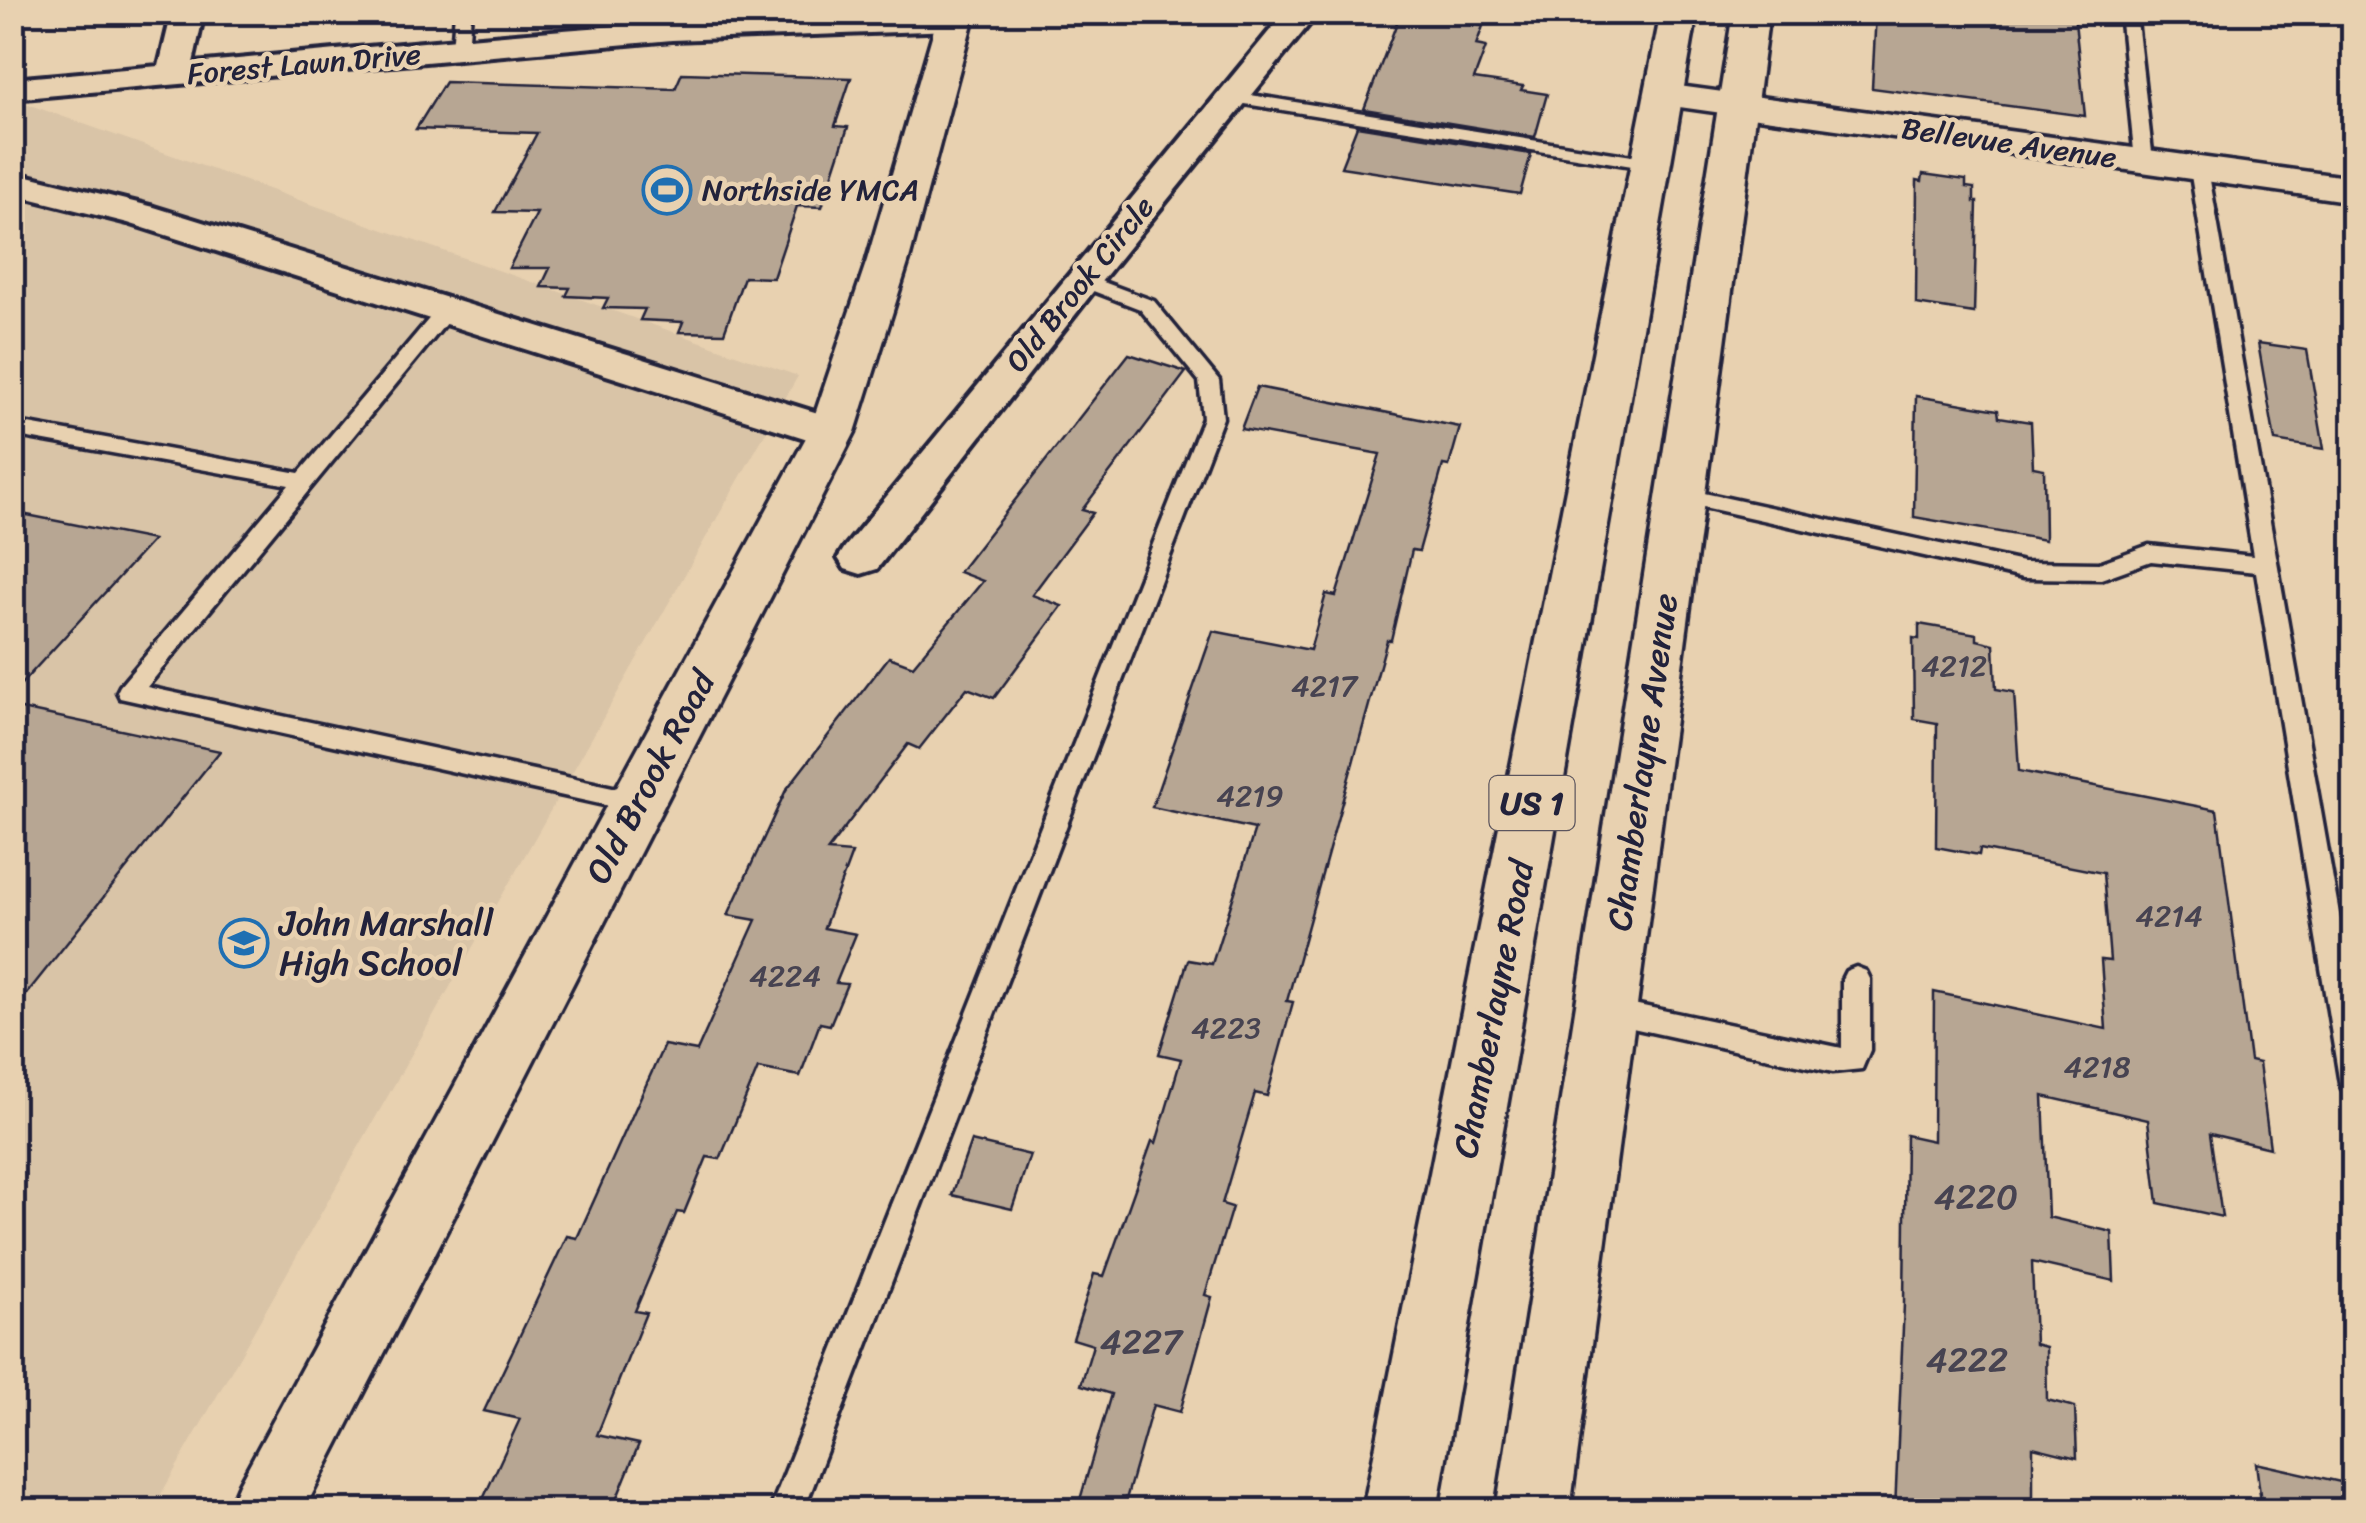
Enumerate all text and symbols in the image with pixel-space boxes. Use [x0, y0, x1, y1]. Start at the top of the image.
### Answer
street label: Forest Lawn Drive [185, 27, 423, 101]
street label: Bellevue Avenue [1898, 101, 2120, 185]
place label: Northside YMCA [702, 163, 919, 217]
sports icon: Northside YMCA [641, 164, 693, 216]
street label: Old Brook Circle [991, 183, 1169, 385]
street label: Chamberlayne Avenue [1588, 589, 1696, 935]
house number: 4212 [1921, 639, 1987, 693]
street label: Old Brook Road [568, 657, 734, 895]
house number: 4217 [1291, 659, 1359, 713]
house number: 4219 [1216, 769, 1284, 823]
road number: US 1 [1490, 776, 1574, 830]
street label: Chamberlayne Road [1434, 852, 1553, 1163]
house number: 4214 [2135, 889, 2203, 943]
place label: John Marshall High School [278, 892, 494, 994]
school or university icon: John Marshall High School [218, 917, 270, 969]
house number: 4224 [749, 949, 821, 1003]
house number: 4223 [1191, 1001, 1261, 1055]
house number: 4218 [2063, 1040, 2131, 1094]
house number: 4220 [1934, 1166, 2018, 1228]
house number: 4227 [1100, 1311, 1184, 1373]
house number: 4222 [1926, 1329, 2008, 1391]

